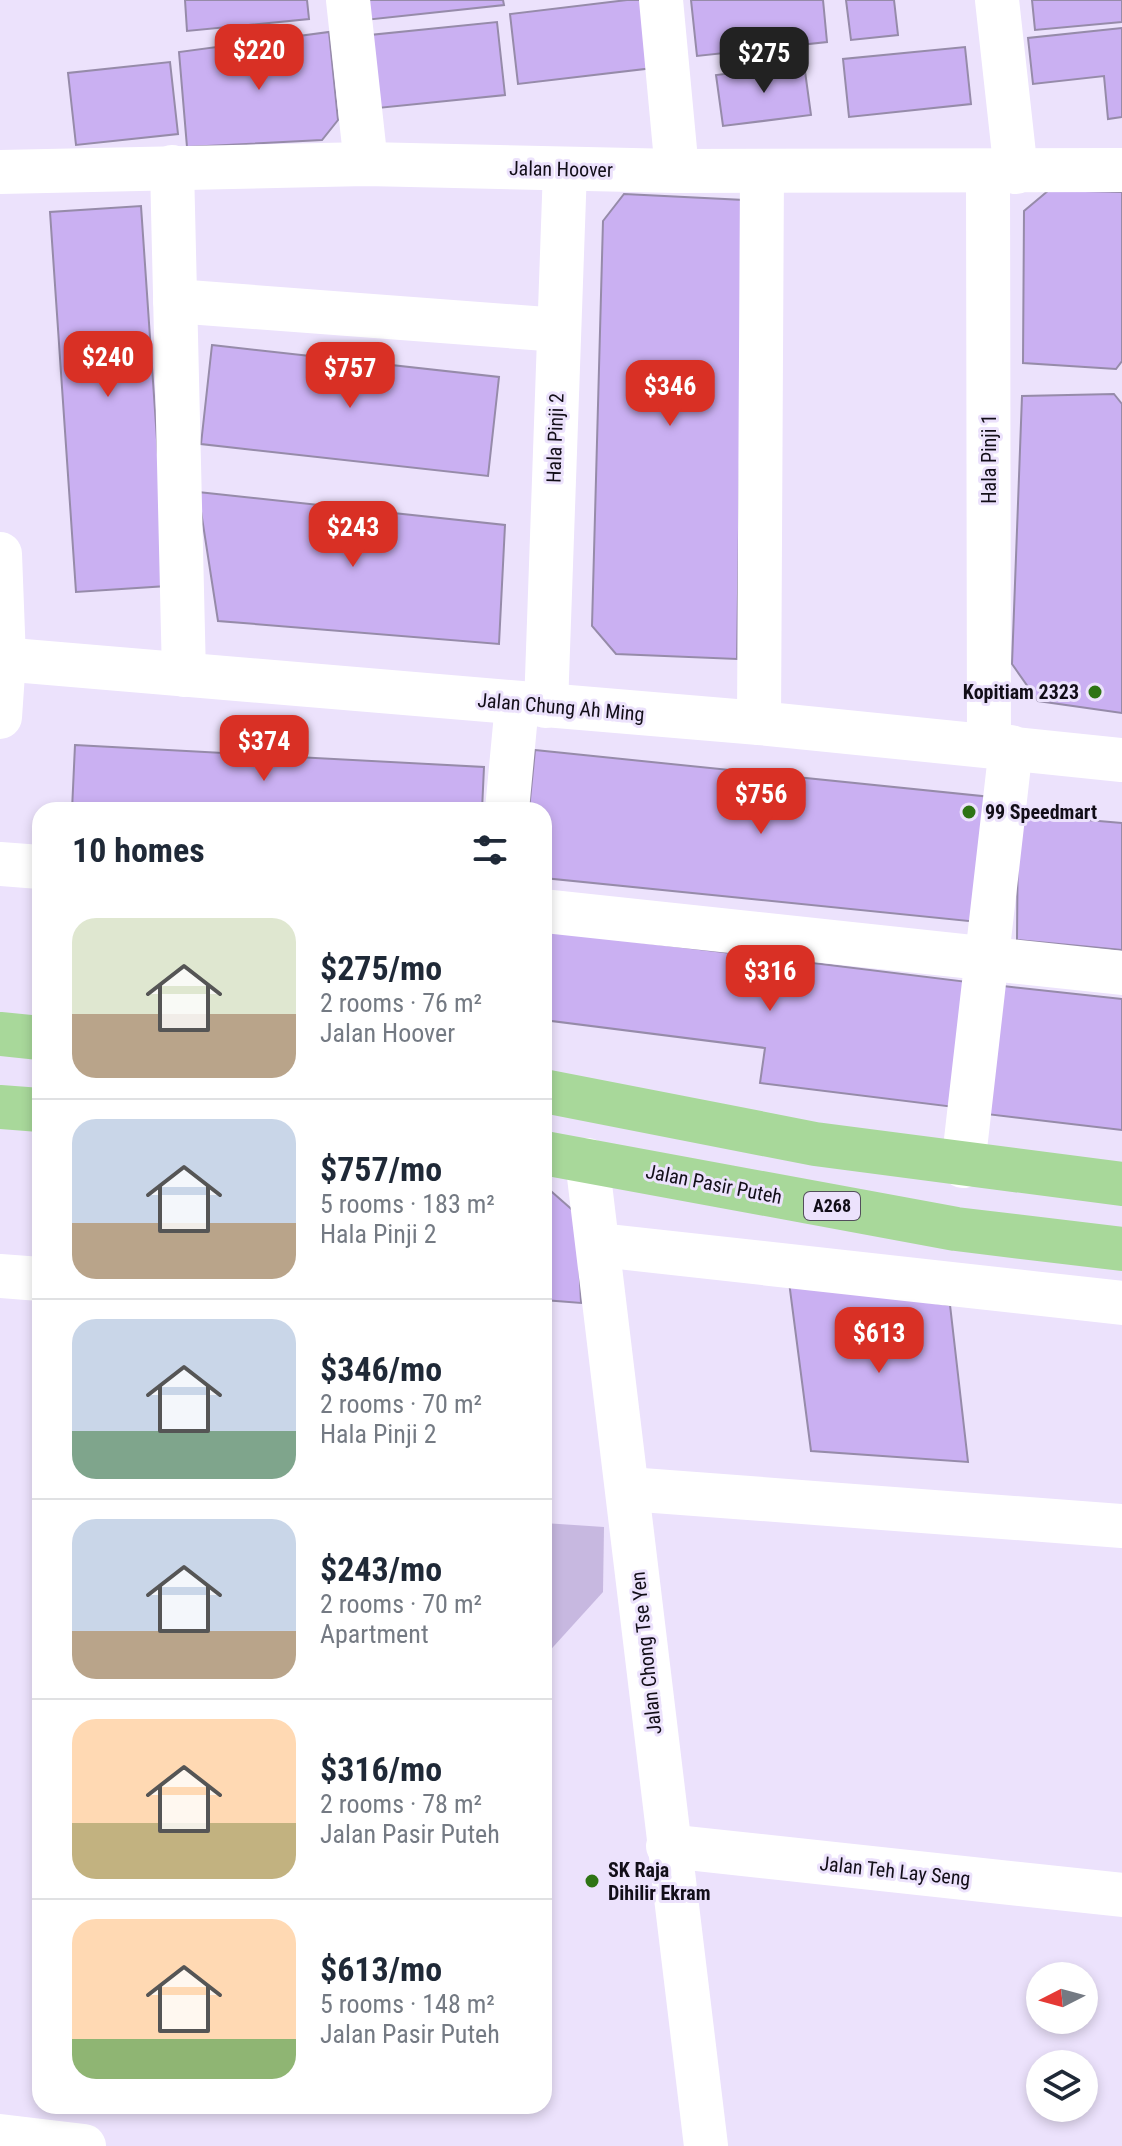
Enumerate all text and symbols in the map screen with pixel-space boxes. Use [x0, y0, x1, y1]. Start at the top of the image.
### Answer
pin: $220 [212, 24, 306, 92]
pin: $275 [717, 27, 811, 95]
text: $220 [233, 35, 285, 65]
text: $275 [738, 38, 790, 68]
street label: Jalan Hoover [509, 156, 613, 182]
pin: $240 [61, 331, 155, 399]
text: $240 [82, 342, 134, 372]
pin: $757 [303, 342, 397, 410]
text: $757 [324, 353, 376, 383]
pin: $346 [623, 360, 717, 428]
text: $346 [644, 371, 696, 401]
street label: Hala Pinji 2 [541, 393, 569, 483]
street label: Hala Pinji 1 [977, 414, 1001, 504]
pin: $243 [306, 501, 400, 569]
text: $243 [327, 512, 379, 542]
place label: Kopitiam 2323 [963, 680, 1079, 704]
marker: Kopitiam 2323 [1086, 683, 1104, 701]
street label: Jalan Chung Ah Ming [477, 688, 645, 726]
pin: $374 [217, 715, 311, 783]
text: $374 [238, 726, 290, 756]
pin: $756 [714, 768, 808, 836]
text: $756 [735, 779, 787, 809]
place label: 99 Speedmart [985, 800, 1097, 824]
marker: 99 Speedmart [960, 803, 978, 821]
icon: filters [468, 828, 512, 872]
text: 10 homes [72, 830, 205, 870]
pin: $316 [723, 945, 817, 1013]
text: $275/mo [320, 948, 442, 988]
icon: home [136, 950, 232, 1046]
text: $316 [744, 956, 796, 986]
text: 2 rooms · 76 m² [320, 988, 482, 1018]
text: Jalan Hoover [320, 1018, 455, 1048]
text: $757/mo [320, 1149, 442, 1189]
icon: home [136, 1151, 232, 1247]
street label: Jalan Pasir Puteh [644, 1159, 784, 1209]
text: 5 rooms · 183 m² [320, 1189, 495, 1219]
road number: A268 [804, 1192, 860, 1220]
text: Hala Pinji 2 [320, 1219, 437, 1249]
pin: $613 [832, 1307, 926, 1375]
text: $613 [853, 1318, 905, 1348]
text: $346/mo [320, 1349, 442, 1389]
icon: home [136, 1351, 232, 1447]
text: 2 rooms · 70 m² [320, 1389, 482, 1419]
text: Hala Pinji 2 [320, 1419, 437, 1449]
text: $243/mo [320, 1549, 442, 1589]
icon: home [136, 1551, 232, 1647]
street label: Jalan Chong Tse Yen [626, 1570, 666, 1736]
text: 2 rooms · 70 m² [320, 1589, 482, 1619]
text: Apartment [320, 1619, 429, 1649]
text: $316/mo [320, 1749, 442, 1789]
icon: home [136, 1751, 232, 1847]
text: 2 rooms · 78 m² [320, 1789, 482, 1819]
text: Jalan Pasir Puteh [320, 1819, 500, 1849]
street label: Jalan Teh Lay Seng [818, 1851, 972, 1891]
place label: SK Raja Dihilir Ekram [608, 1858, 711, 1905]
marker: SK Raja Dihilir Ekram [583, 1872, 601, 1890]
text: $613/mo [320, 1949, 442, 1989]
icon: home [136, 1951, 232, 2047]
north arrow [1026, 1962, 1098, 2034]
map controls [1026, 1962, 1098, 2122]
text: 5 rooms · 148 m² [320, 1989, 495, 2019]
text: Jalan Pasir Puteh [320, 2019, 500, 2049]
button: layers [1026, 2050, 1098, 2122]

